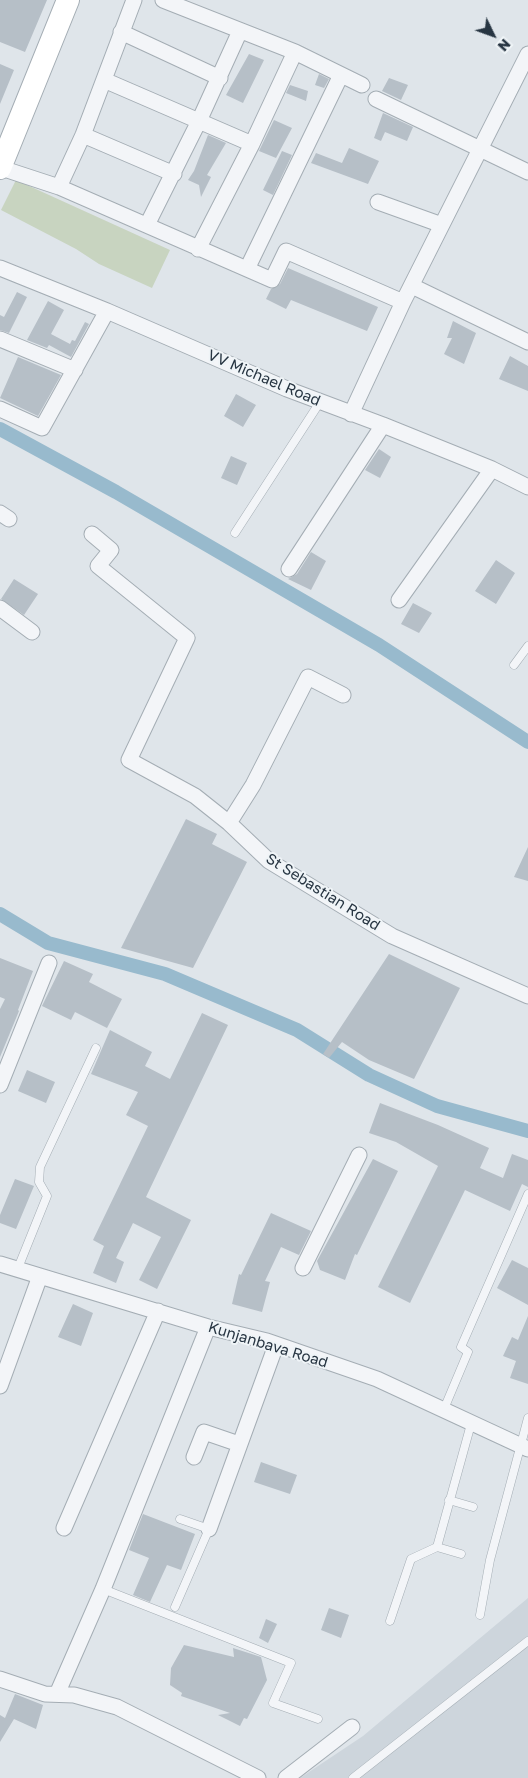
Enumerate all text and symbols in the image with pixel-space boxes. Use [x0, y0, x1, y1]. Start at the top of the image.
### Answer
north arrow [468, 10, 518, 60]
text: N [495, 36, 514, 55]
street label: VV Michael Road [205, 346, 323, 410]
street label: St Sebastian Road [263, 850, 383, 934]
street label: Kunjanbava Road [206, 1318, 330, 1372]

